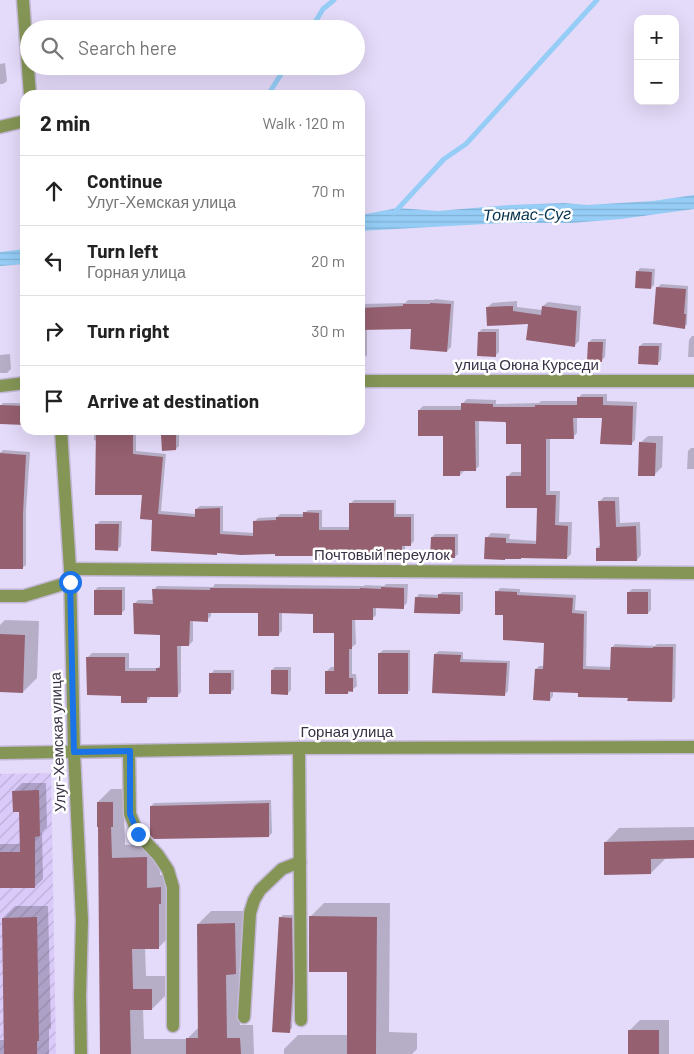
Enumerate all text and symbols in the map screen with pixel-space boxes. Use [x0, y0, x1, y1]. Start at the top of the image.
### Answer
map controls [634, 15, 679, 105]
button: + [634, 15, 679, 60]
search box [20, 20, 365, 75]
icon: search [38, 34, 66, 62]
text: Search here [78, 36, 177, 59]
button: − [634, 60, 679, 105]
text: 2 min [40, 110, 90, 135]
text: Walk · 120 m [262, 113, 345, 132]
text: Continue [87, 169, 163, 192]
icon: ahead [40, 177, 68, 205]
text: 70 m [312, 181, 345, 200]
text: Улуг-Хемская улица [87, 192, 236, 211]
water label: Тонмас-Суг [483, 203, 571, 224]
text: Turn left [87, 239, 158, 262]
icon: left [40, 247, 68, 275]
text: 20 m [311, 251, 345, 270]
text: Горная улица [87, 262, 186, 281]
icon: right [40, 317, 68, 345]
text: Turn right [87, 319, 169, 342]
text: 30 m [311, 321, 345, 340]
street label: улица Оюна Курседи [455, 355, 599, 373]
icon: arrive [40, 387, 68, 415]
text: Arrive at destination [87, 389, 259, 412]
street label: Почтовый переулок [314, 545, 450, 563]
route start [59, 571, 82, 594]
street label: Улуг-Хемская улица [46, 671, 68, 812]
street label: Горная улица [301, 722, 394, 740]
route end [127, 823, 150, 846]

